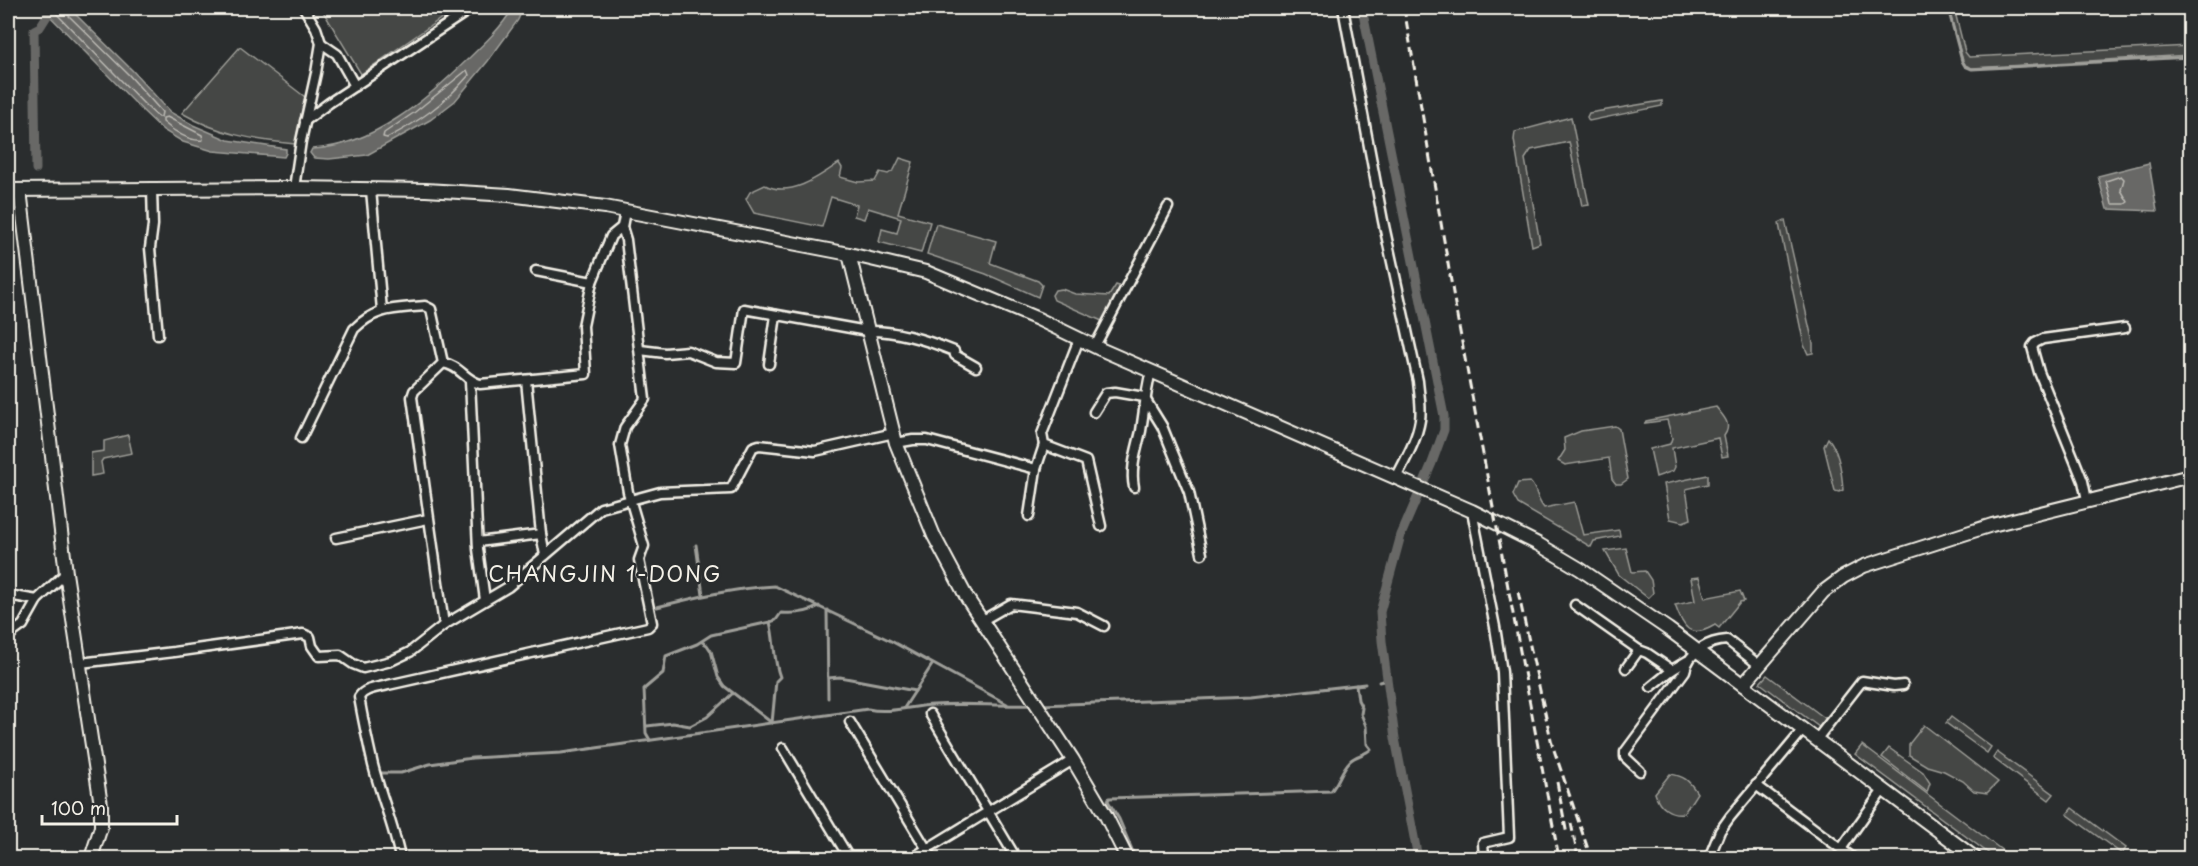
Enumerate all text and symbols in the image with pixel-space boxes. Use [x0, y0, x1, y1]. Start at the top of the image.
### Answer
district label: CHANGJIN 1-DONG [488, 557, 722, 589]
scale bar [42, 788, 177, 826]
text: 100 m [51, 794, 106, 821]

